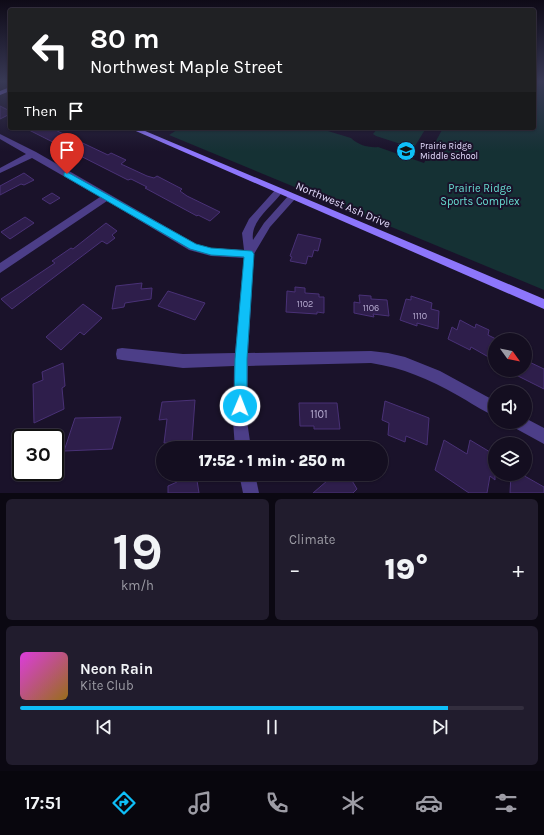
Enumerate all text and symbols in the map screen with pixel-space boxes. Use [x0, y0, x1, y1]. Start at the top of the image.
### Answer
text: 80 m [90, 22, 159, 55]
icon: left [24, 24, 76, 76]
text: Northwest Maple Street [90, 56, 283, 78]
icon: arrive [65, 100, 87, 122]
text: Then [24, 102, 57, 120]
pin [50, 133, 84, 174]
icon: arrive [56, 139, 78, 161]
school or university icon: Prairie Ridge Middle School [395, 140, 417, 162]
place label: Prairie Ridge Middle School [420, 141, 478, 161]
street label: Northwest Ash Drive [294, 179, 393, 231]
park label: Prairie Ridge Sports Complex [440, 182, 520, 208]
house number: 1102 [297, 299, 313, 309]
house number: 1106 [363, 303, 379, 313]
house number: 1110 [413, 311, 427, 321]
north arrow [488, 333, 532, 377]
map controls [488, 333, 532, 481]
position arrow [219, 385, 261, 427]
button: sound [488, 385, 532, 429]
house number: 1101 [310, 408, 328, 421]
speed limit sign: 30 [12, 429, 64, 481]
button: layers [488, 437, 532, 481]
text: 17:52 · 1 min · 250 m [199, 452, 345, 470]
text: 19 [112, 521, 163, 582]
text: Climate [289, 532, 335, 547]
text: 19° [385, 551, 428, 587]
text: − [289, 557, 301, 583]
text: + [512, 557, 524, 583]
text: km/h [121, 578, 154, 593]
text: Neon Rain [80, 660, 153, 678]
text: Kite Club [80, 678, 134, 693]
icon: previous [93, 716, 115, 738]
icon: pause [261, 716, 283, 738]
icon: next [429, 716, 451, 738]
icon: directions [110, 789, 138, 817]
icon: music [186, 789, 214, 817]
icon: phone [263, 789, 291, 817]
icon: climate [339, 789, 367, 817]
icon: car [415, 789, 443, 817]
icon: filters [492, 789, 520, 817]
text: 17:51 [24, 792, 61, 814]

